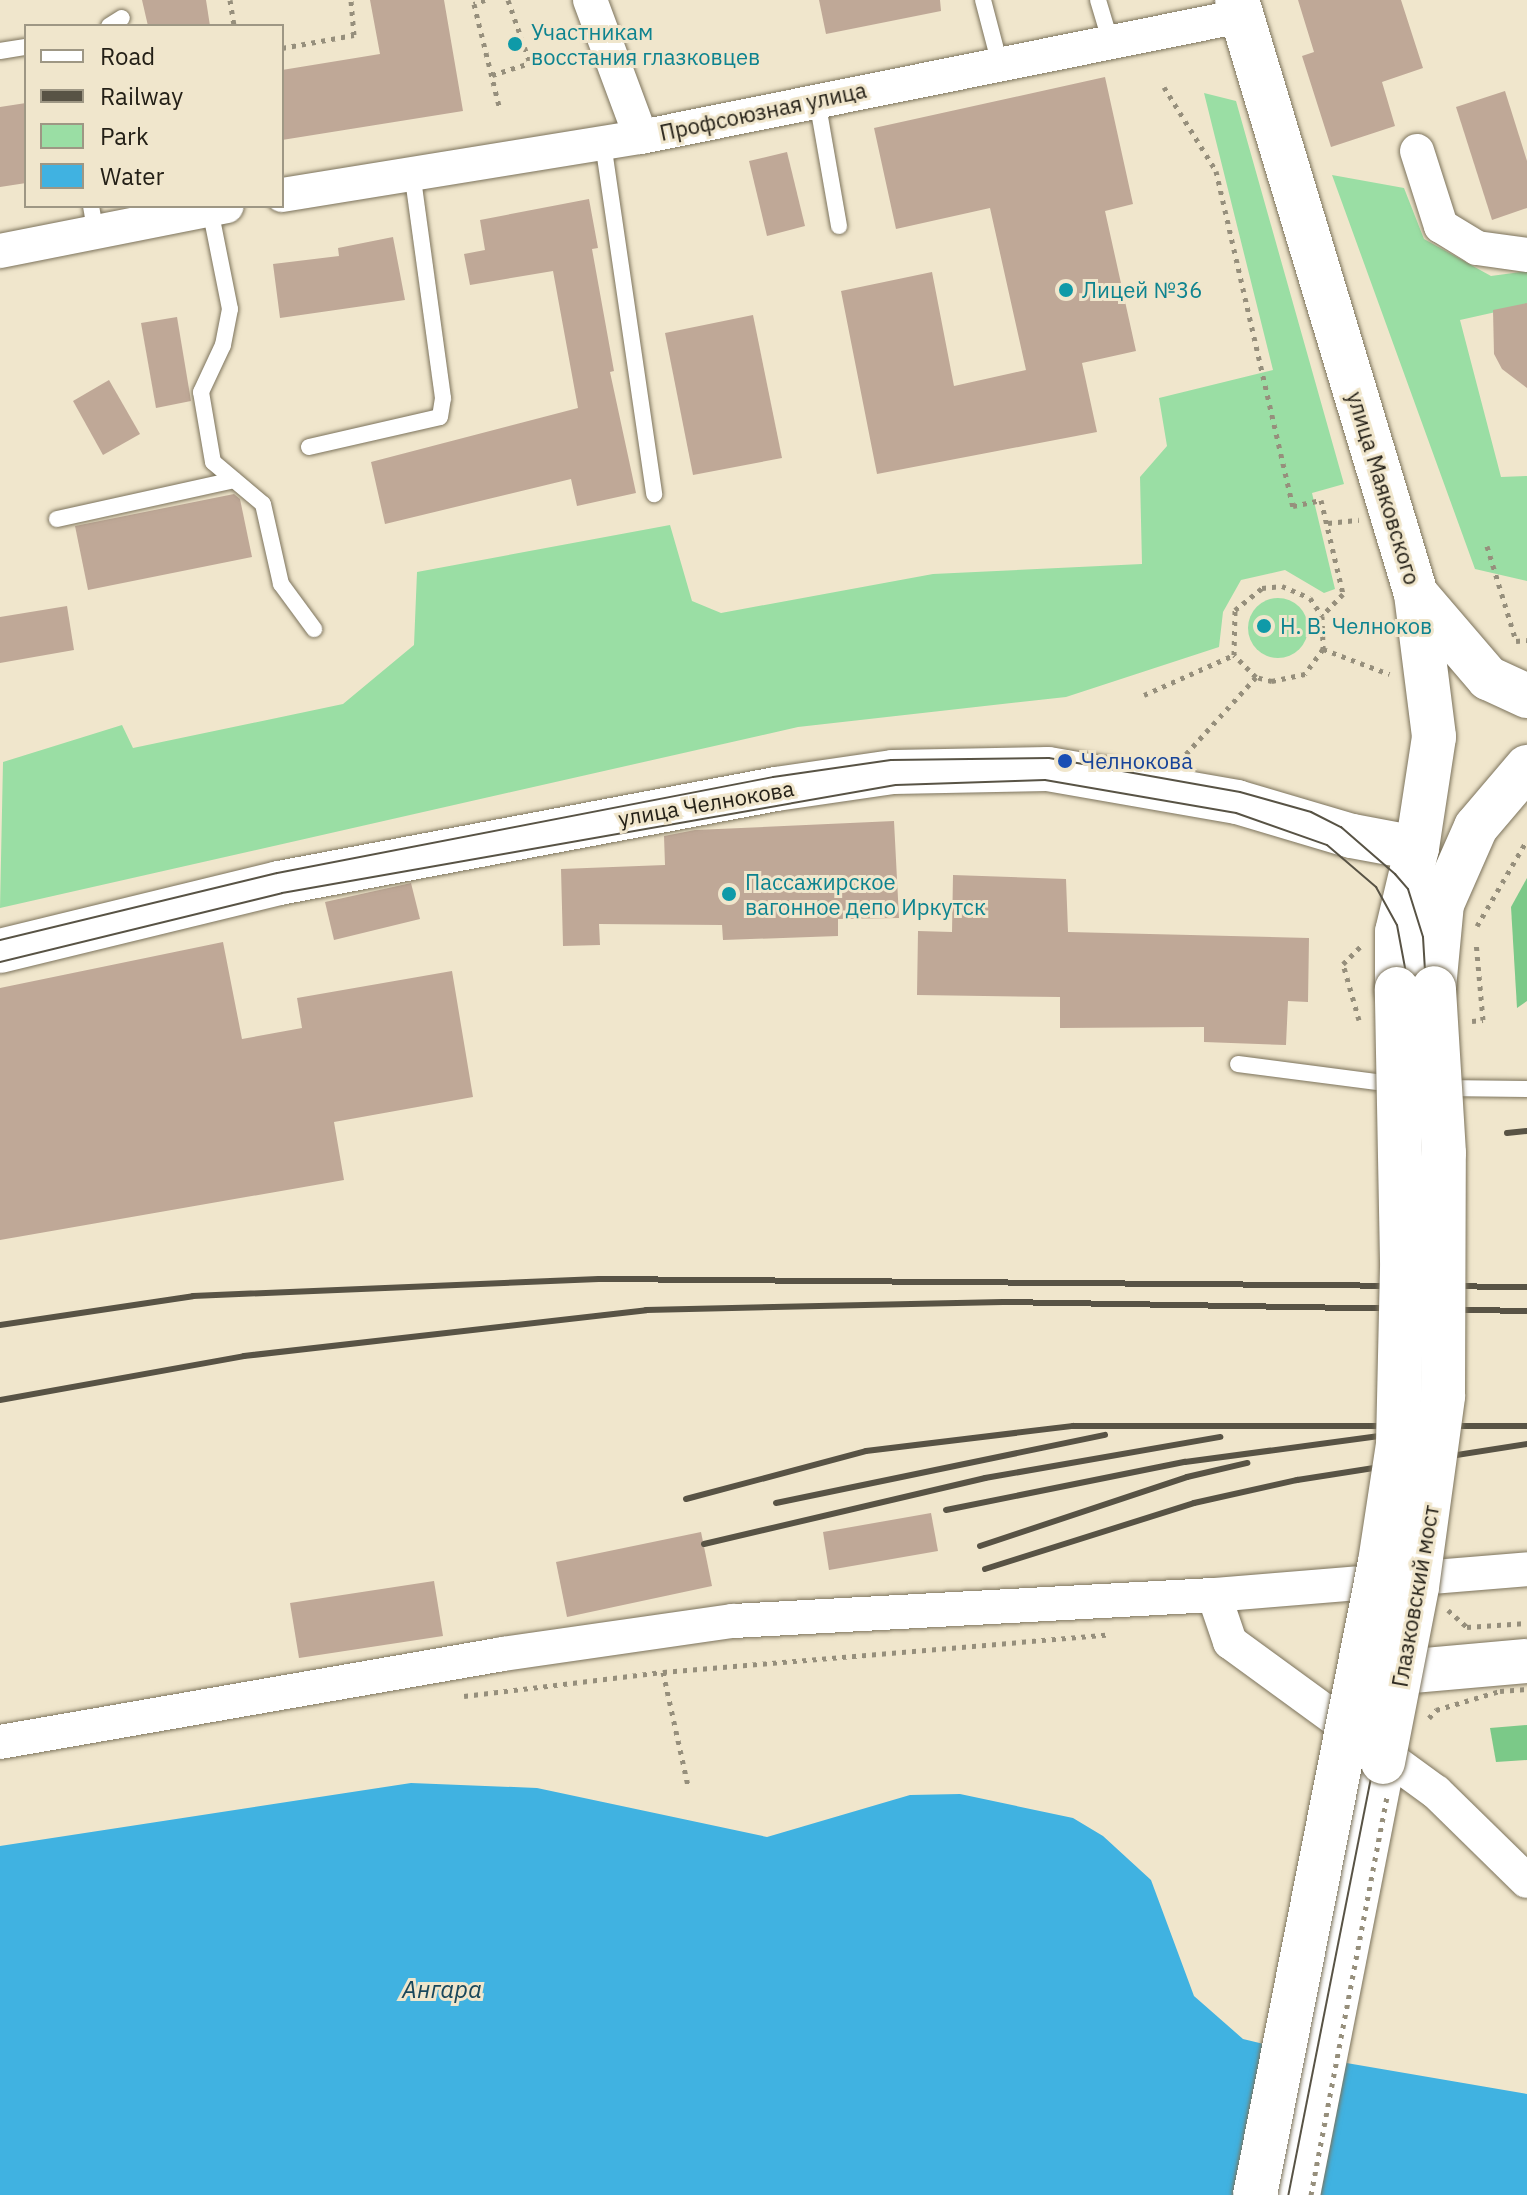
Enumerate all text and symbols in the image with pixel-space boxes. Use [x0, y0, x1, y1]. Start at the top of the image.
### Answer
place label: Участникам восстания глазковцев [531, 18, 760, 70]
legend [24, 24, 284, 208]
marker: Участникам восстания глазковцев [506, 35, 524, 53]
text: Road [100, 40, 155, 72]
street label: Профсоюзная улица [657, 76, 869, 146]
text: Railway [100, 80, 183, 112]
text: Park [100, 120, 149, 152]
text: Water [100, 160, 164, 192]
place label: Лицей №36 [1082, 277, 1202, 303]
marker: Лицей №36 [1057, 281, 1075, 299]
street label: улица Маяковского [1342, 388, 1426, 588]
place label: Н. В. Челноков [1280, 613, 1432, 639]
marker: Н. В. Челноков [1255, 617, 1273, 635]
place label: Челнокова [1081, 748, 1193, 774]
marker: Челнокова [1056, 752, 1074, 770]
street label: улица Челнокова [616, 775, 796, 831]
place label: Пассажирское вагонное депо Иркутск [745, 868, 986, 920]
marker: Пассажирское вагонное депо Иркутск [720, 885, 738, 903]
street label: Глазковский мост [1386, 1503, 1444, 1689]
water label: Ангара [402, 1976, 482, 2004]

